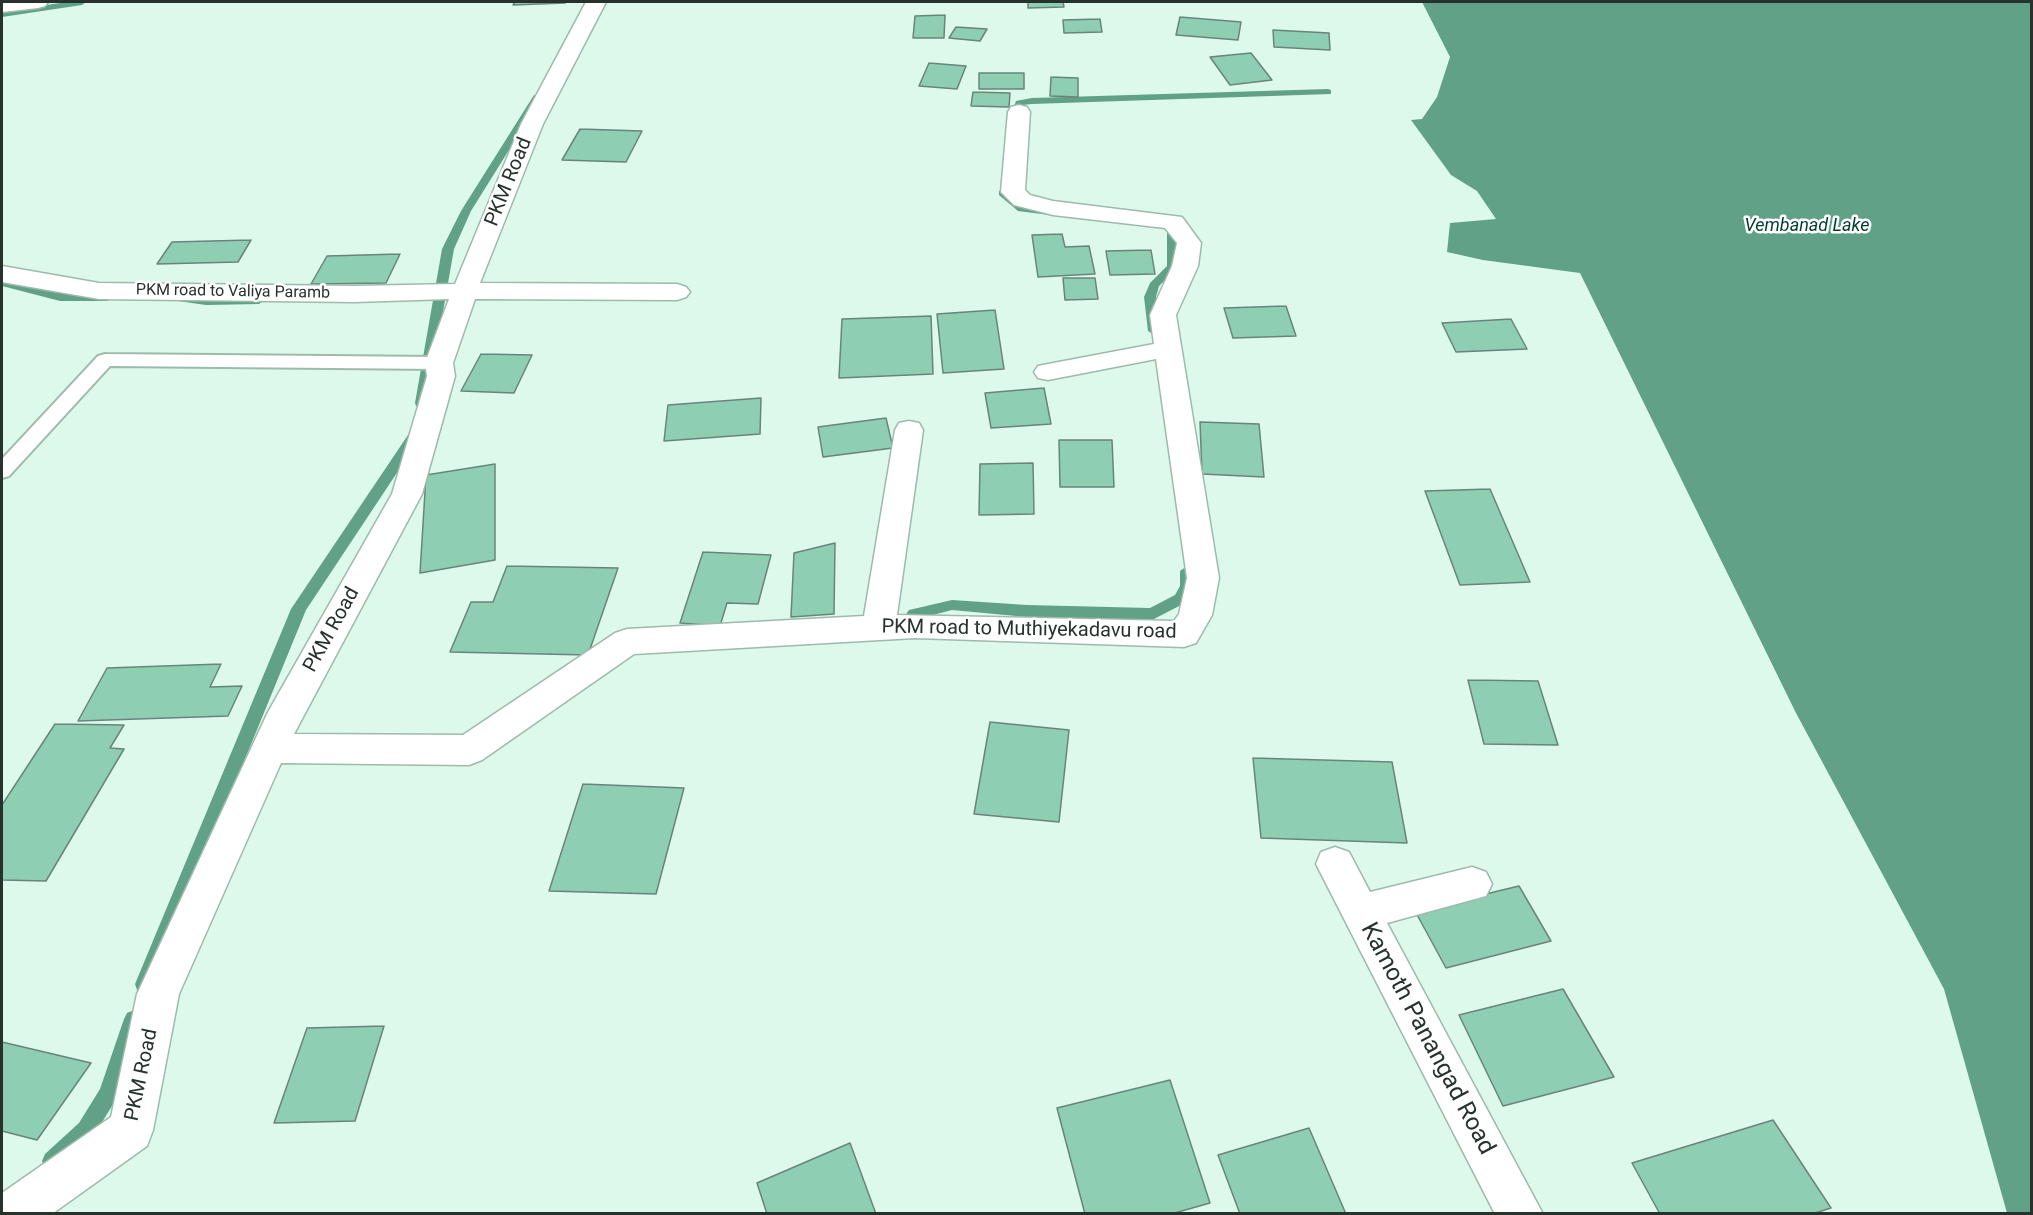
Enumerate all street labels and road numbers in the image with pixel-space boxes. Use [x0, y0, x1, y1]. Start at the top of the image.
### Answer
street label: PKM Road [480, 134, 538, 230]
street label: PKM road to Valiya Paramb [136, 281, 330, 303]
street label: PKM Road [299, 583, 365, 677]
street label: PKM road to Muthiyekadavu road [881, 615, 1177, 645]
street label: Kamoth Panangad Road [1354, 918, 1500, 1160]
street label: PKM Road [121, 1027, 163, 1123]

